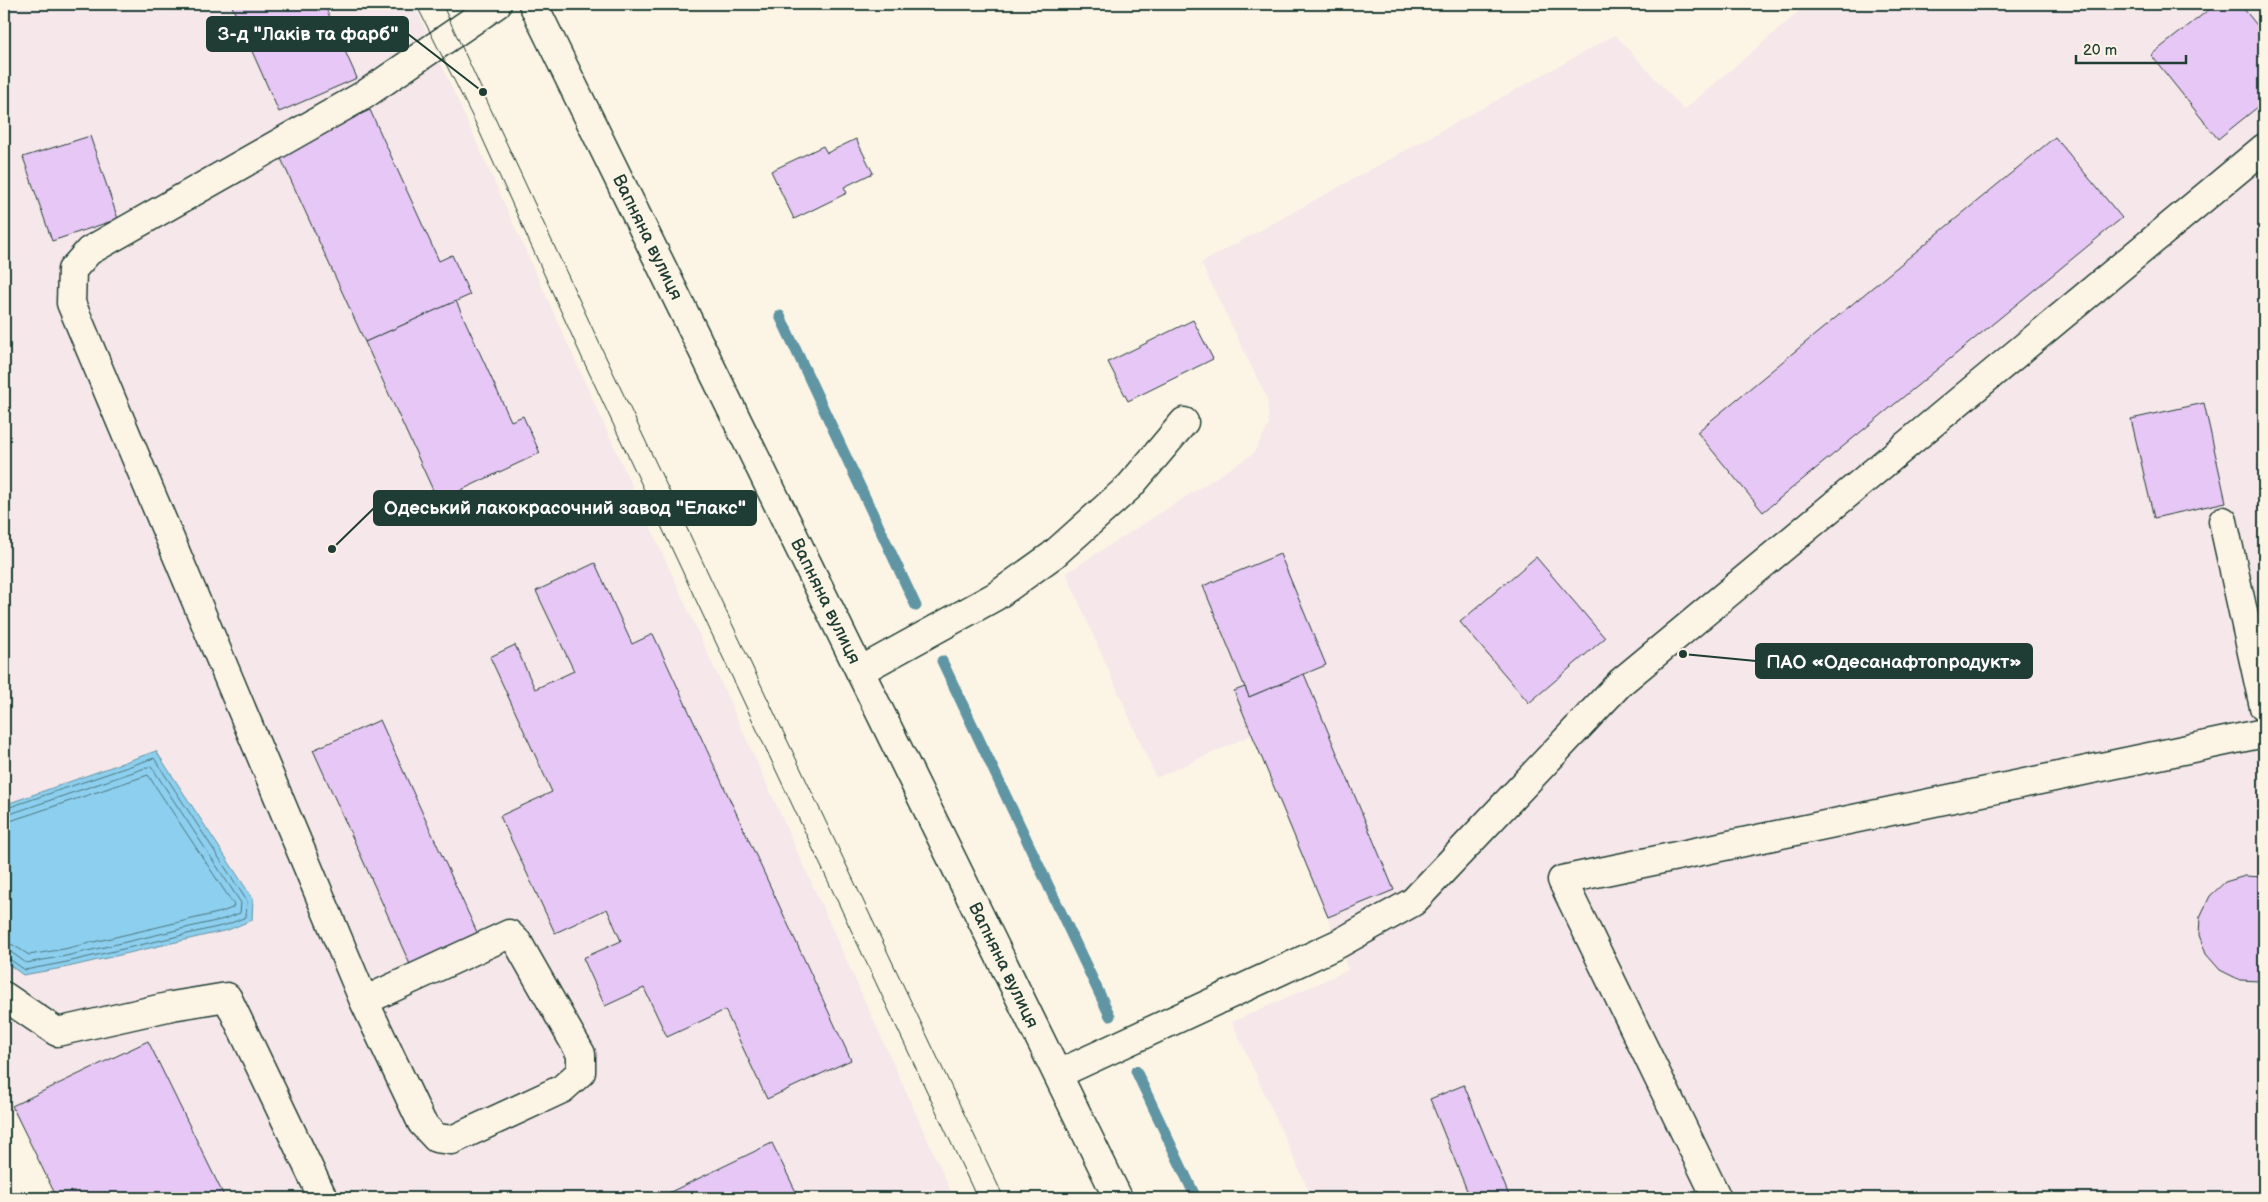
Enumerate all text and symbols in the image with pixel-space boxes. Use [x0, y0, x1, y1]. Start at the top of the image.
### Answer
callout: З-д "Лаків та фарб" [207, 17, 408, 51]
text: З-д "Лаків та фарб" [218, 23, 398, 46]
scale bar [2076, 32, 2186, 64]
text: 20 m [2083, 41, 2117, 60]
street label: Вапняна вулиця [608, 171, 687, 303]
callout: Одеський лакокрасочний завод "Елакс" [374, 491, 756, 525]
text: Одеський лакокрасочний завод "Елакс" [384, 497, 746, 520]
street label: Вапняна вулиця [786, 535, 865, 667]
callout: ПАО «Одесанафтопродукт» [1756, 644, 2032, 678]
text: ПАО «Одесанафтопродукт» [1766, 651, 2022, 674]
street label: Вапняна вулиця [964, 899, 1043, 1031]

